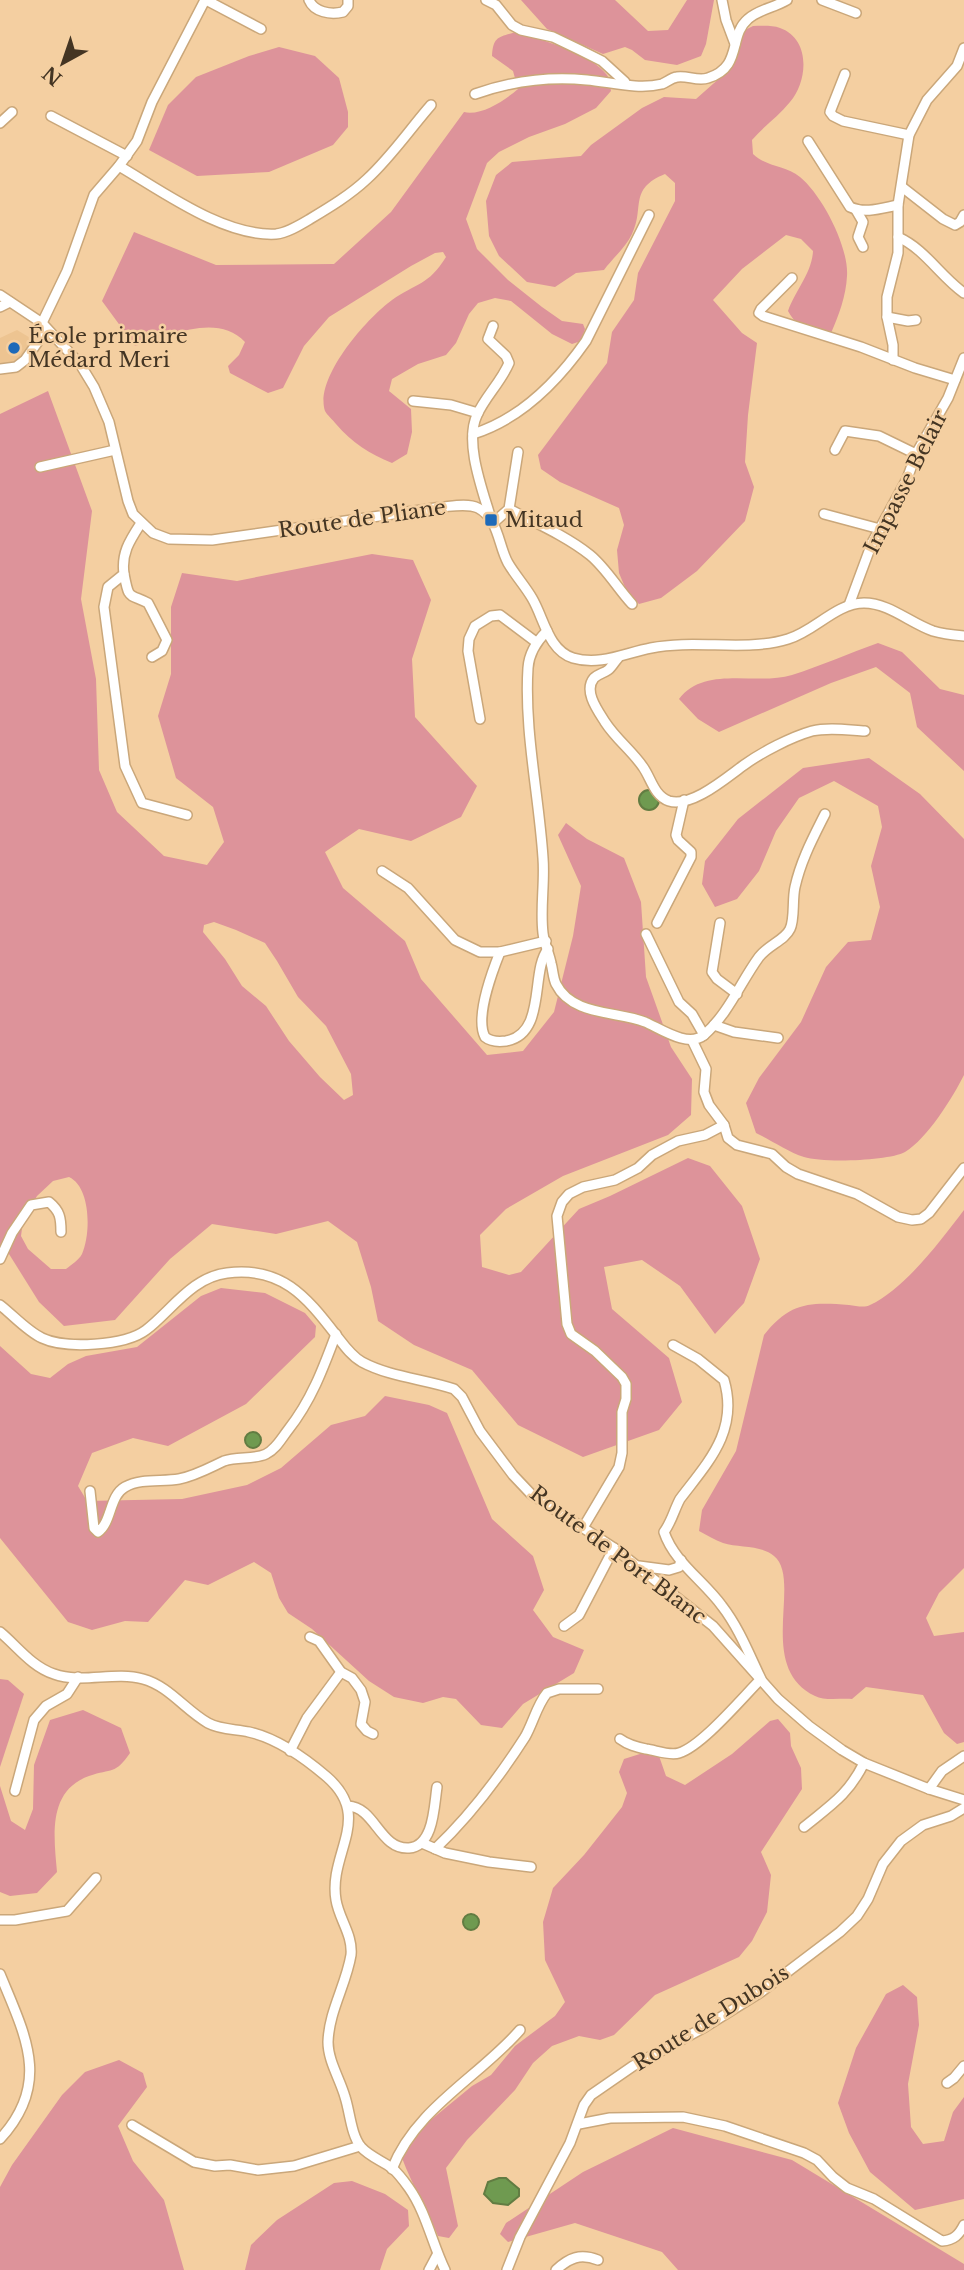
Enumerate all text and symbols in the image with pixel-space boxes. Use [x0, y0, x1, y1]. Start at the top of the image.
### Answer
north arrow [28, 28, 98, 98]
text: N [38, 61, 67, 90]
place label: École primaire Médard Meri [28, 323, 188, 373]
marker: École primaire Médard Meri [6, 340, 22, 356]
street label: Impasse Belair [859, 406, 953, 558]
street label: Route de Pliane [277, 494, 447, 544]
place label: Mitaud [505, 507, 583, 533]
marker: Mitaud [483, 512, 499, 528]
street label: Route de Port Blanc [525, 1480, 711, 1630]
street label: Route de Dubois [628, 1960, 794, 2076]

